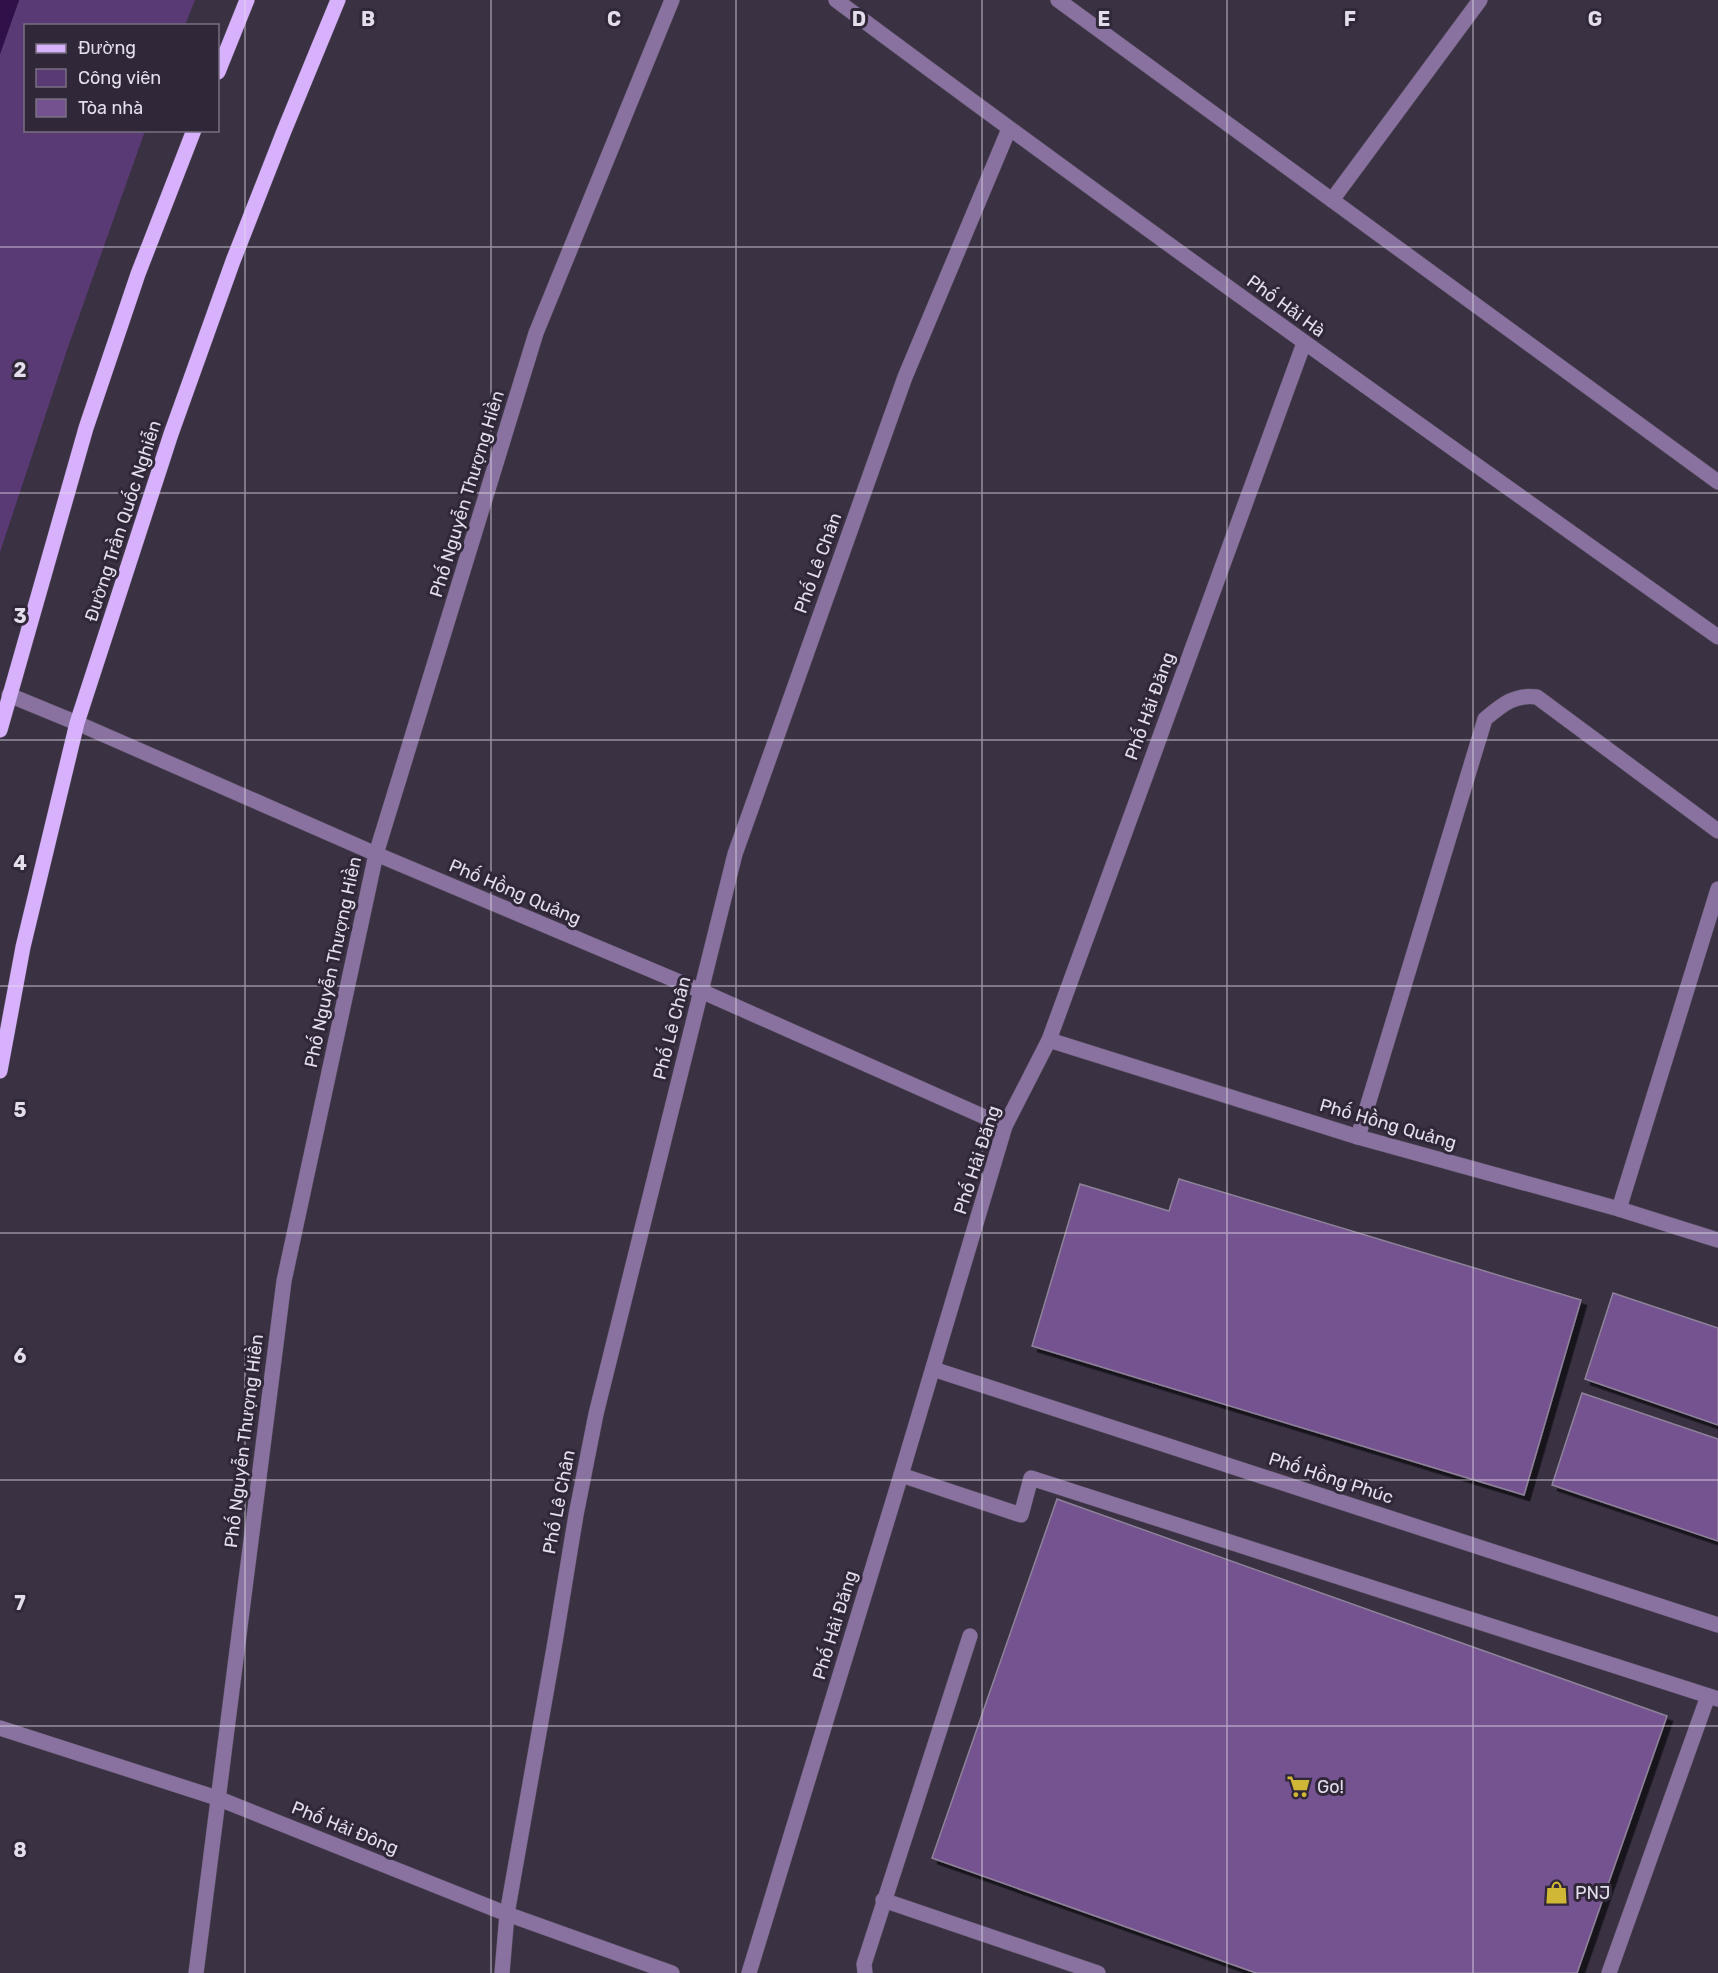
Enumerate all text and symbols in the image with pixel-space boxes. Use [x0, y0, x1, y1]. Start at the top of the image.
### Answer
text: B [361, 7, 375, 31]
text: C [607, 7, 621, 31]
text: D [852, 7, 866, 31]
text: E [1098, 7, 1110, 31]
text: F [1344, 7, 1356, 31]
text: G [1588, 7, 1602, 31]
legend [24, 24, 219, 132]
text: Đường [78, 37, 136, 59]
text: Công viên [78, 67, 161, 89]
text: Tòa nhà [78, 97, 143, 119]
street label: Phố Hải Hà [1242, 269, 1330, 342]
text: 2 [14, 358, 27, 382]
street label: Phố Nguyễn Thượng Hiền [424, 388, 509, 600]
street label: Đường Trần Quốc Nghiễn [79, 417, 166, 624]
street label: Phố Lê Chân [789, 509, 846, 616]
text: 3 [13, 604, 27, 628]
street label: Phố Hải Đăng [1120, 649, 1180, 763]
text: 4 [13, 851, 27, 875]
street label: Phố Nguyễn Thượng Hiền [299, 854, 366, 1069]
street label: Phố Hồng Quảng [446, 854, 585, 930]
street label: Phố Lê Chân [648, 974, 695, 1082]
street label: Phố Hồng Quảng [1317, 1093, 1459, 1154]
text: 5 [14, 1098, 27, 1122]
street label: Phố Hải Đăng [948, 1103, 1005, 1217]
street label: Phố Nguyễn Thượng Hiền [219, 1333, 268, 1549]
text: 6 [13, 1344, 27, 1368]
street label: Phố Hồng Phúc [1266, 1447, 1396, 1509]
street label: Phố Lê Chân [537, 1448, 580, 1556]
street label: Phố Hải Đăng [807, 1567, 862, 1682]
text: 7 [14, 1591, 26, 1615]
supermarket icon: Go! [1286, 1774, 1312, 1800]
place label: Go! [1317, 1776, 1344, 1798]
street label: Phố Hải Đông [288, 1796, 402, 1859]
text: 8 [13, 1838, 27, 1862]
shop icon: PNJ [1544, 1880, 1570, 1906]
place label: PNJ [1575, 1882, 1610, 1904]

